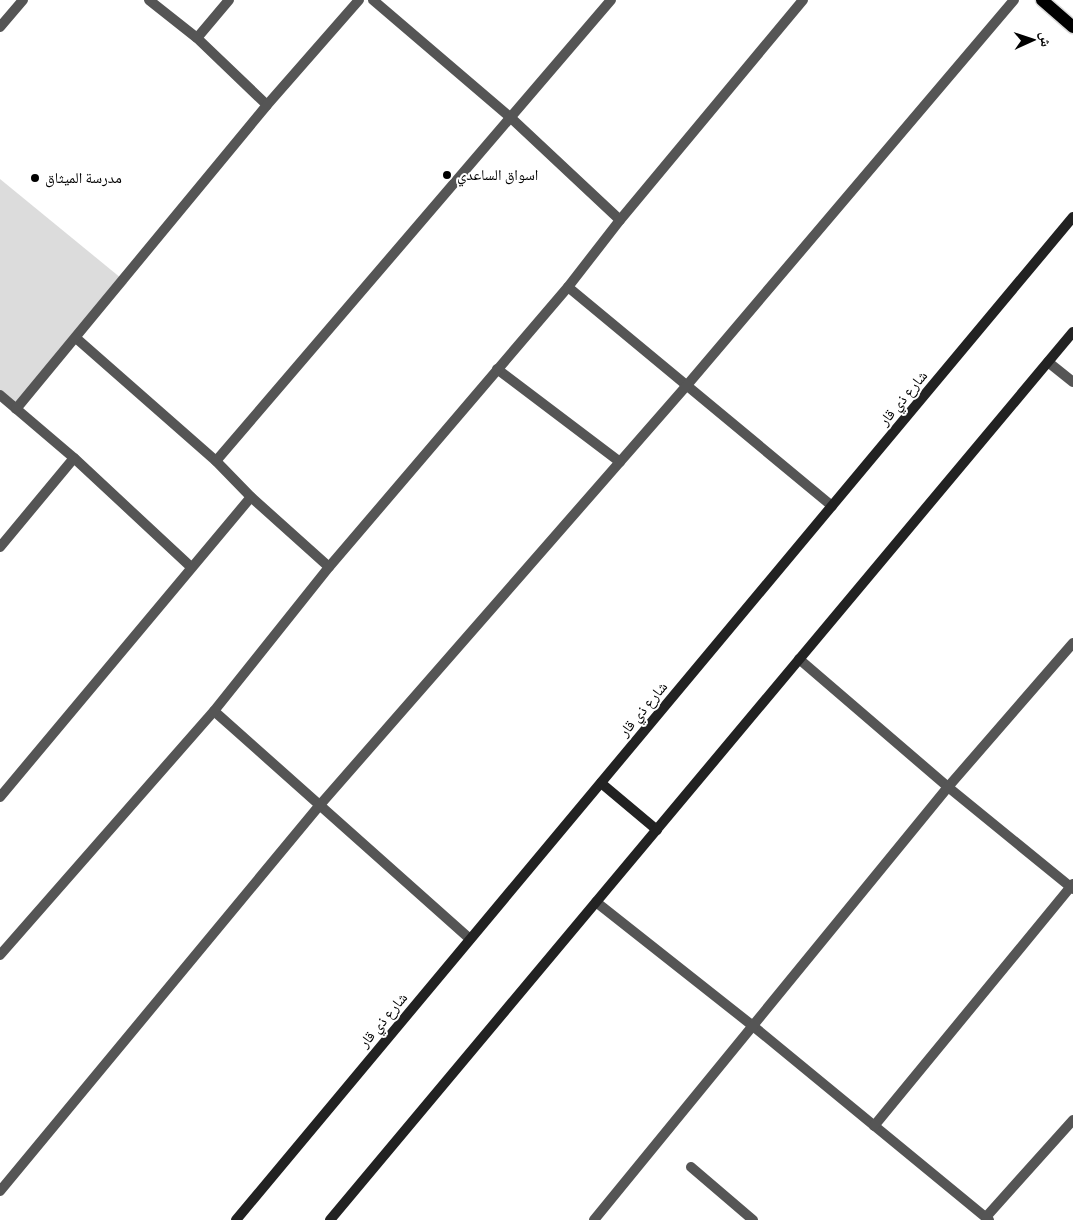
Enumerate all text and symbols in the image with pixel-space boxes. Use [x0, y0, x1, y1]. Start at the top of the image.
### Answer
north arrow [1008, 15, 1058, 65]
text: ش [1037, 31, 1055, 47]
place label: اسواق الساعدي [457, 165, 538, 187]
place label: مدرسة الميثاق [45, 168, 122, 188]
marker: اسواق الساعدي [441, 169, 453, 181]
marker: مدرسة الميثاق [29, 172, 41, 184]
street label: شارع ذي قار [873, 366, 933, 432]
street label: شارع ذي قار [613, 677, 673, 743]
street label: شارع ذي قار [353, 988, 413, 1054]

